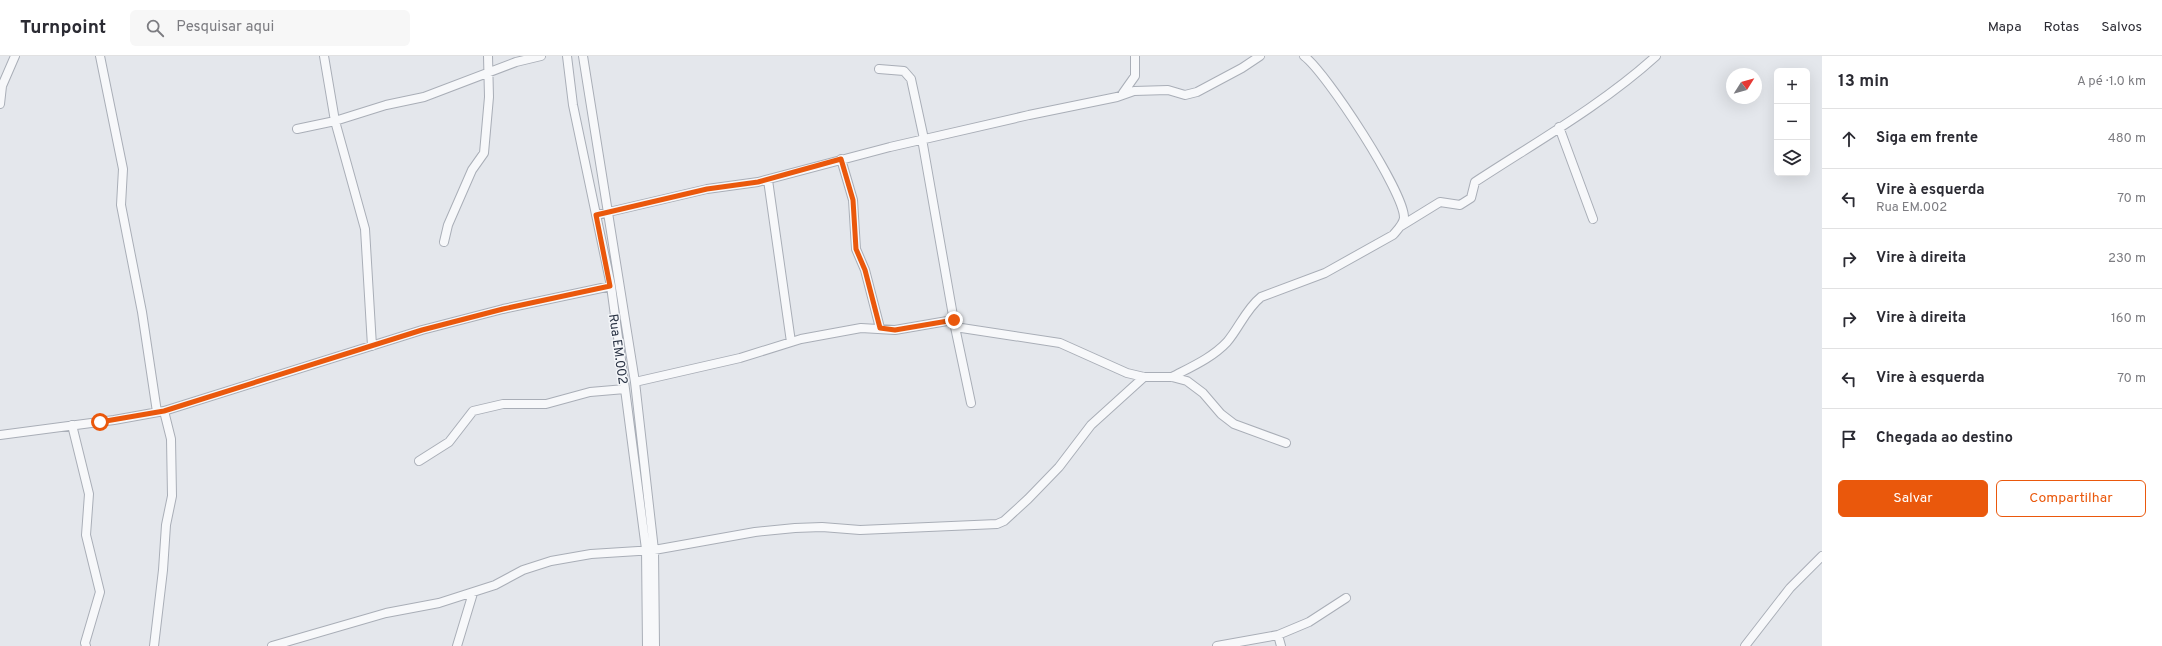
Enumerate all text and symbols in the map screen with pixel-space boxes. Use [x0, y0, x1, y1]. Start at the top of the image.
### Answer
search box [130, 10, 410, 46]
text: Turnpoint [20, 16, 106, 40]
icon: search [144, 17, 166, 39]
text: Pesquisar aqui [176, 18, 274, 37]
text: Mapa [1988, 19, 2022, 36]
text: Rotas [2044, 19, 2079, 36]
text: Salvos [2101, 19, 2142, 36]
north arrow [1726, 68, 1762, 104]
map controls [1774, 68, 1810, 176]
button: + [1774, 68, 1810, 104]
text: 13 min [1838, 71, 1889, 93]
text: A pé · 1.0 km [2077, 74, 2146, 90]
button: − [1774, 104, 1810, 140]
icon: ahead [1838, 128, 1860, 150]
text: Siga em frente [1876, 129, 1978, 148]
text: 480 m [2108, 131, 2146, 147]
button: layers [1774, 140, 1810, 176]
text: Vire à esquerda [1876, 181, 1985, 200]
icon: left [1838, 188, 1860, 210]
text: 70 m [2117, 191, 2146, 207]
text: Rua EM.002 [1876, 200, 1947, 216]
icon: right [1838, 248, 1860, 270]
text: Vire à direita [1876, 249, 1966, 268]
text: 230 m [2108, 251, 2146, 267]
icon: right [1838, 308, 1860, 330]
text: Vire à direita [1876, 309, 1966, 328]
route end [945, 311, 963, 329]
text: 160 m [2111, 311, 2146, 327]
street label: Rua EM.002 [604, 313, 630, 386]
icon: left [1838, 368, 1860, 390]
text: Vire à esquerda [1876, 369, 1985, 388]
text: 70 m [2117, 371, 2146, 387]
route start [91, 413, 109, 431]
icon: arrive [1838, 428, 1860, 450]
text: Chegada ao destino [1876, 429, 2013, 448]
button: Salvar [1838, 480, 1988, 517]
button: Compartilhar [1996, 480, 2146, 517]

